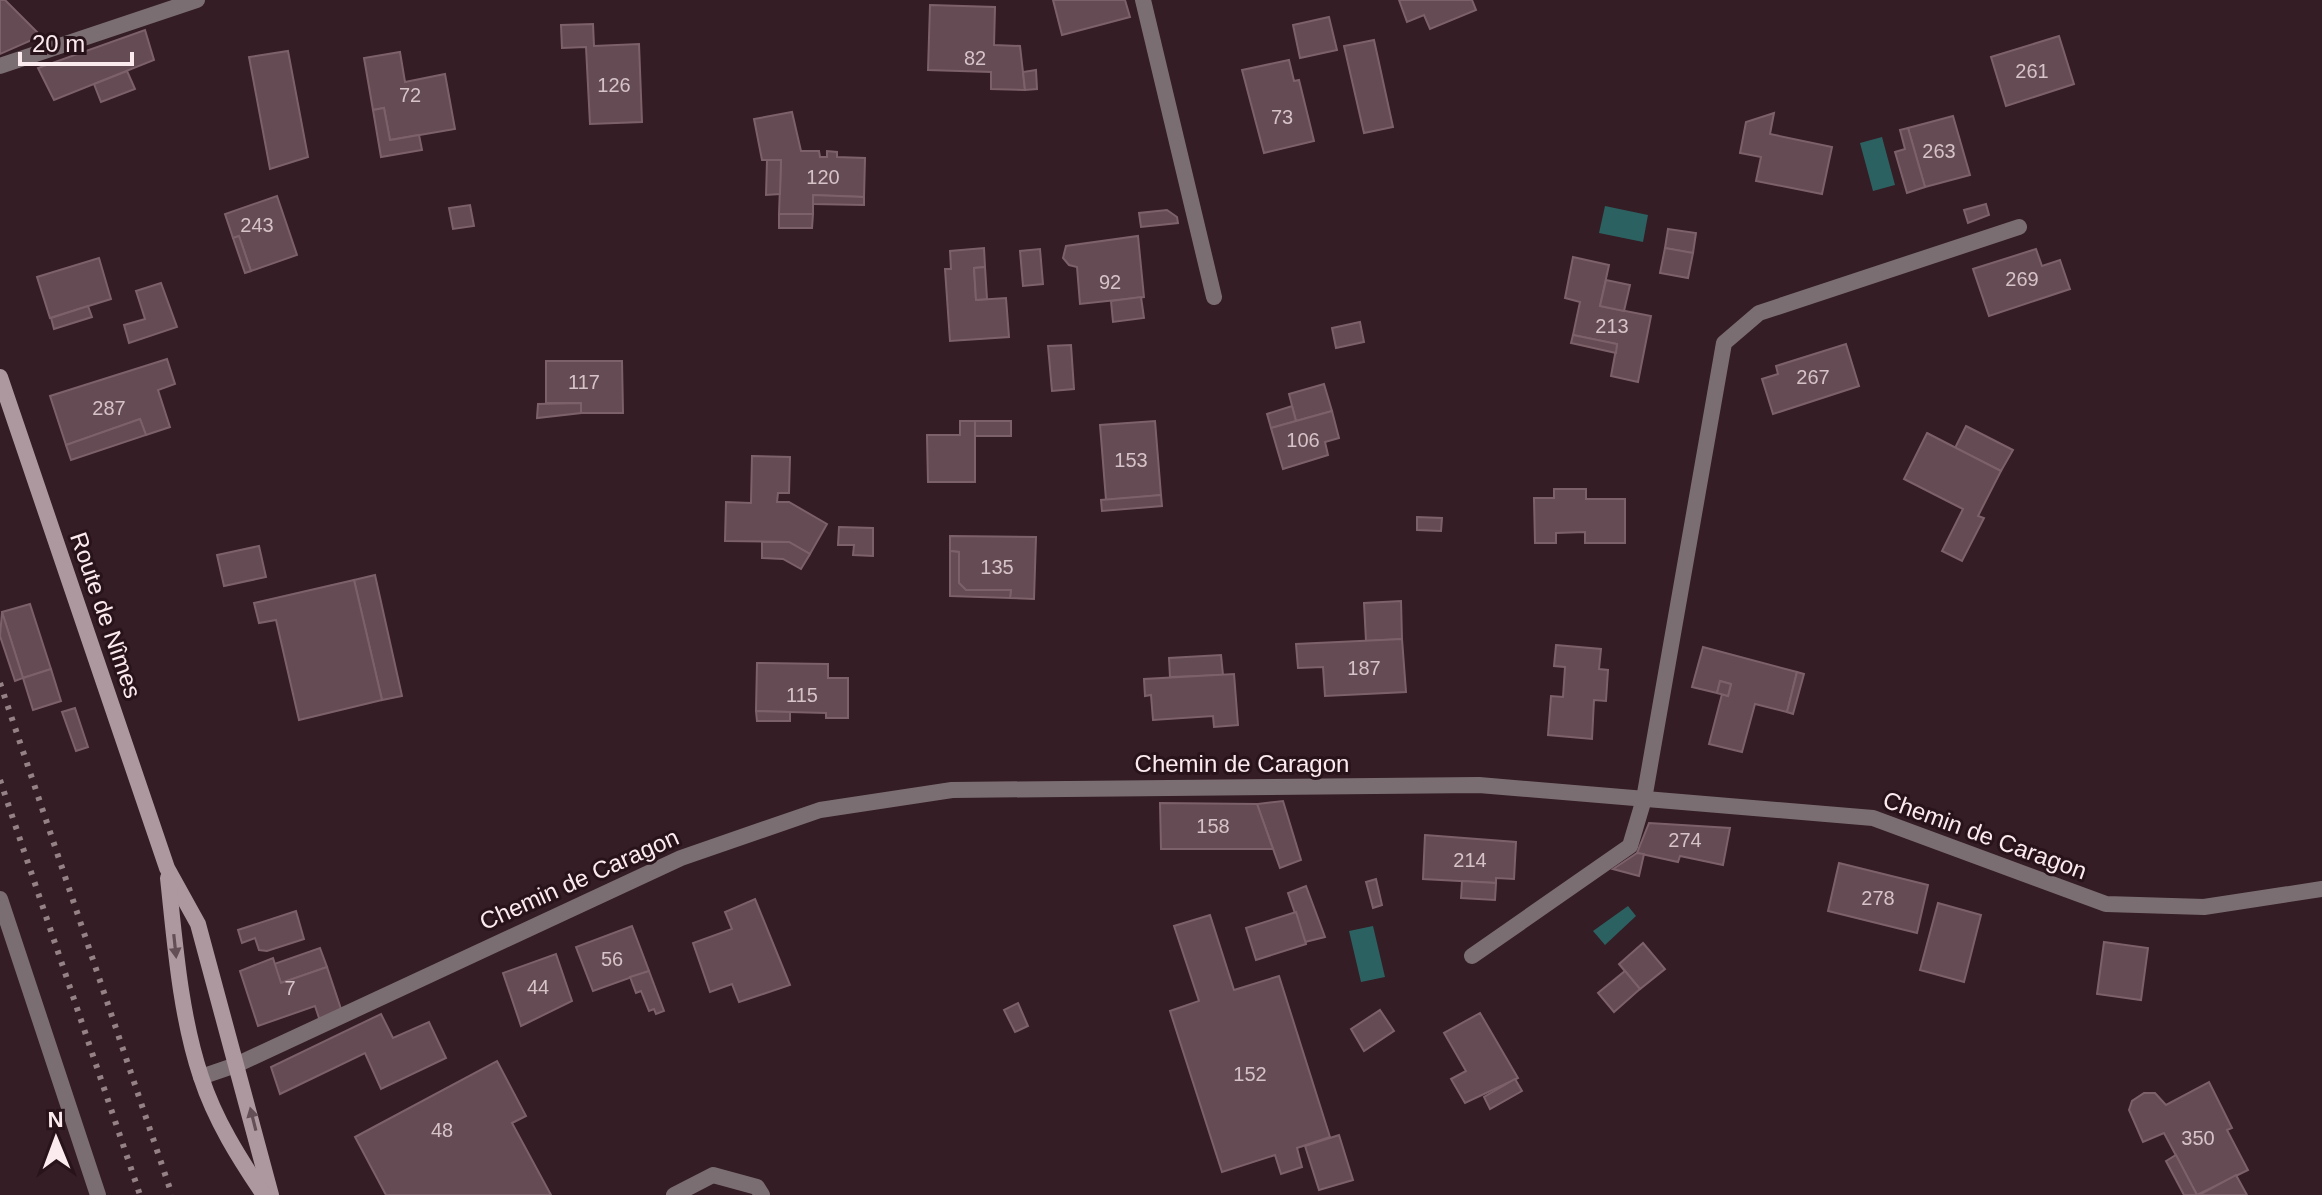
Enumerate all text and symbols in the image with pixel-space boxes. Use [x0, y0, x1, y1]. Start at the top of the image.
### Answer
scale bar [20, 16, 132, 66]
text: 20 m [32, 30, 85, 57]
house number: 82 [964, 47, 986, 69]
house number: 261 [2015, 60, 2049, 82]
house number: 126 [597, 74, 631, 96]
house number: 72 [399, 84, 421, 106]
house number: 73 [1271, 106, 1293, 128]
house number: 263 [1922, 140, 1956, 162]
house number: 120 [806, 166, 840, 188]
house number: 243 [240, 214, 274, 236]
house number: 269 [2005, 268, 2039, 290]
house number: 92 [1099, 271, 1121, 293]
house number: 213 [1595, 315, 1629, 337]
house number: 267 [1796, 366, 1830, 388]
house number: 117 [568, 371, 600, 393]
house number: 287 [92, 397, 126, 419]
house number: 106 [1286, 429, 1320, 451]
house number: 153 [1114, 449, 1148, 471]
street label: Route de Nîmes [65, 529, 147, 701]
house number: 135 [980, 556, 1014, 578]
house number: 187 [1347, 657, 1381, 679]
house number: 115 [786, 684, 818, 706]
street label: Chemin de Caragon [1135, 750, 1349, 777]
street label: Chemin de Caragon [1879, 786, 2091, 884]
house number: 158 [1196, 815, 1230, 837]
street label: Chemin de Caragon [475, 823, 683, 935]
house number: 274 [1668, 829, 1702, 851]
house number: 214 [1453, 849, 1487, 871]
house number: 278 [1861, 887, 1895, 909]
one-way arrow [169, 934, 182, 959]
house number: 56 [601, 948, 623, 970]
house number: 44 [527, 976, 549, 998]
house number: 7 [284, 977, 296, 999]
house number: 152 [1233, 1063, 1267, 1085]
north arrow [16, 1099, 96, 1179]
text: N [47, 1107, 64, 1132]
one-way arrow [246, 1107, 258, 1132]
house number: 48 [431, 1119, 453, 1141]
house number: 350 [2181, 1127, 2215, 1149]

